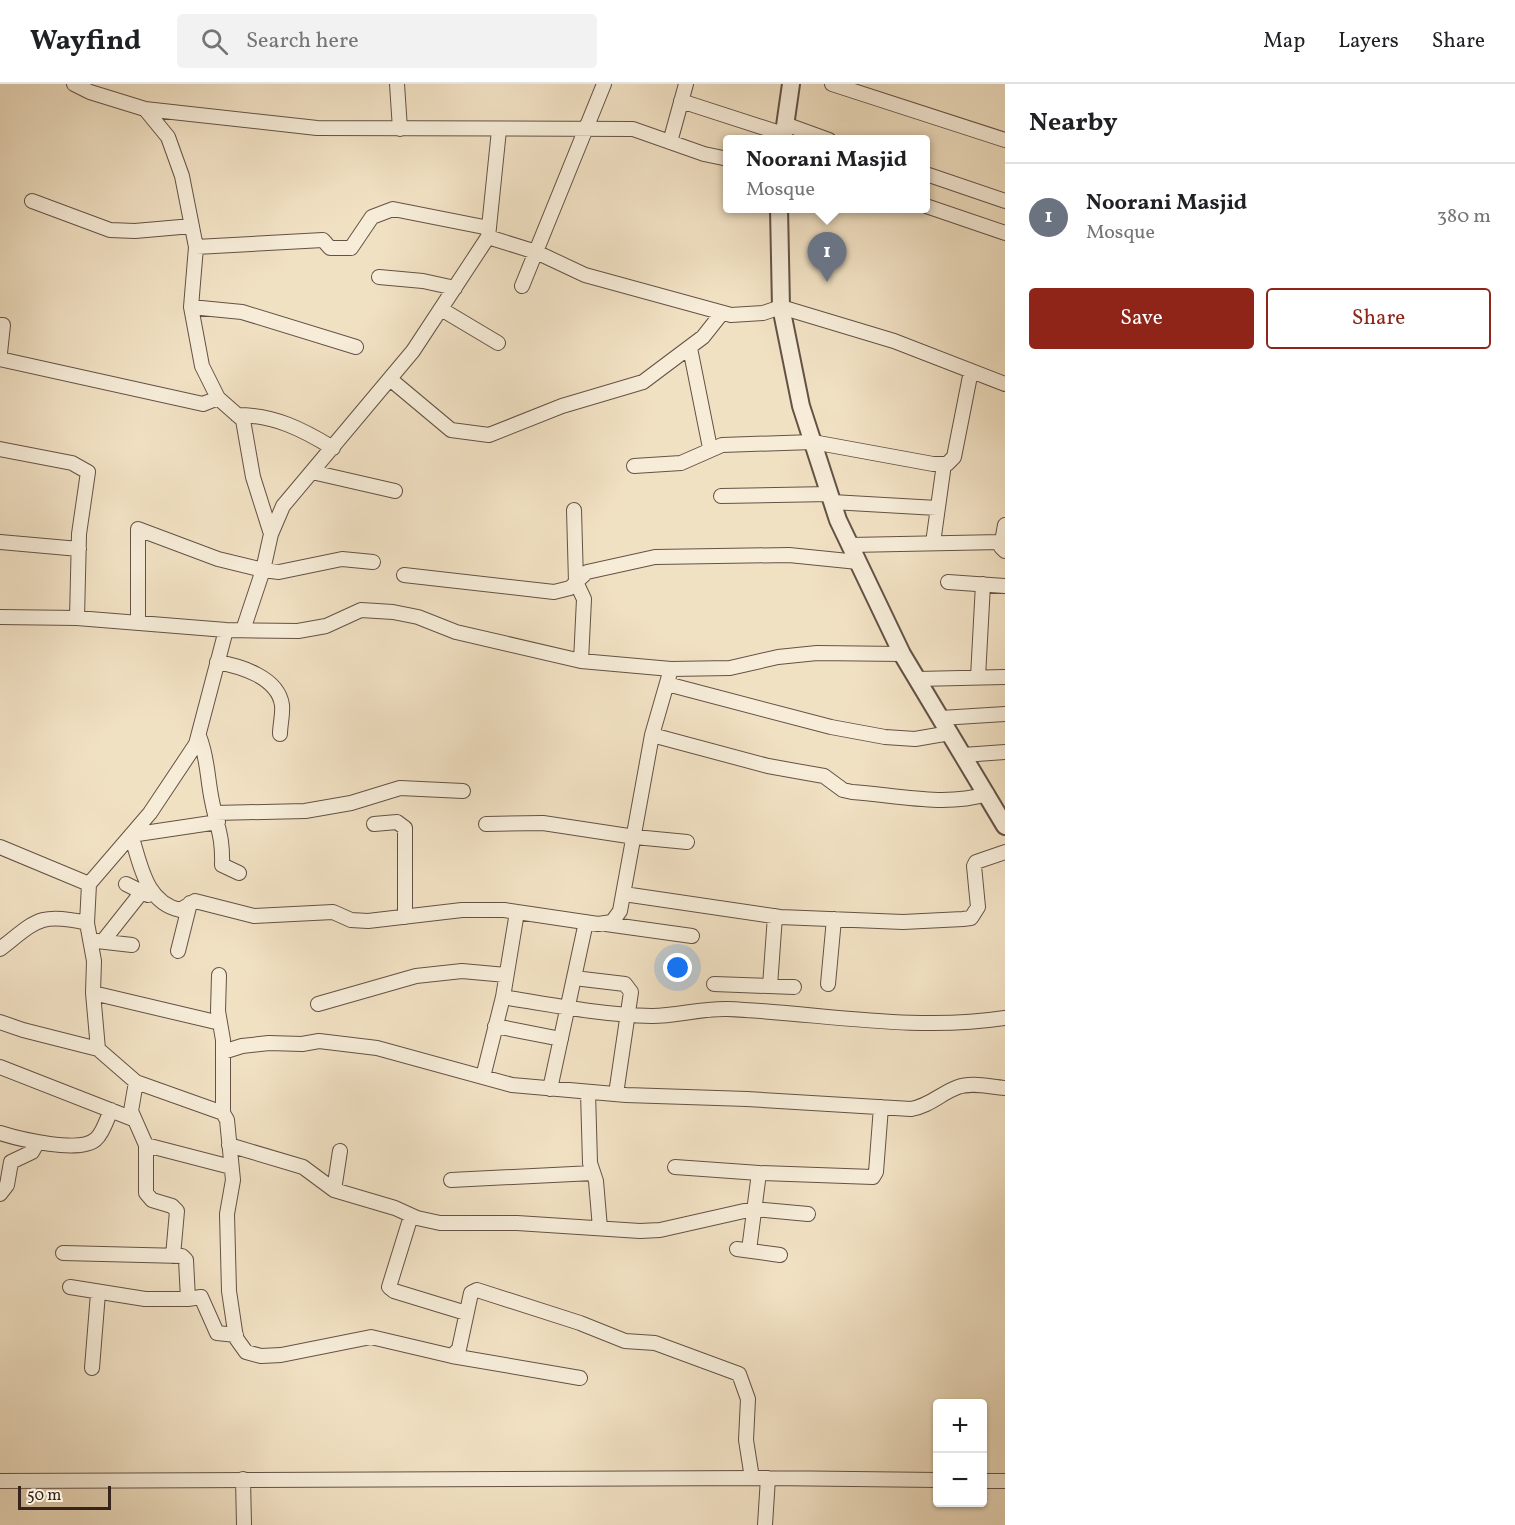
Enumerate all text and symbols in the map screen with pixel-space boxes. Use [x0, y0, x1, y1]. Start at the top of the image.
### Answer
search box [177, 14, 597, 68]
text: Wayfind [30, 22, 141, 61]
icon: search [198, 25, 231, 58]
text: Search here [246, 26, 359, 57]
text: Map [1263, 27, 1305, 56]
text: Layers [1338, 27, 1399, 56]
text: Share [1432, 27, 1485, 56]
text: Nearby [1029, 105, 1118, 141]
popup [723, 135, 930, 213]
text: Noorani Masjid [746, 145, 907, 176]
text: Mosque [746, 176, 815, 204]
text: Noorani Masjid [1086, 188, 1247, 219]
text: 1 [1044, 203, 1053, 231]
text: 380 m [1437, 203, 1491, 231]
text: Mosque [1086, 219, 1155, 247]
pin: 1 [808, 232, 846, 282]
button: Save [1029, 288, 1254, 349]
button: Share [1266, 288, 1491, 349]
your location [663, 953, 692, 982]
map controls [933, 1399, 987, 1507]
button: + [933, 1399, 987, 1453]
button: − [933, 1453, 987, 1507]
scale bar [18, 1483, 111, 1510]
text: 50 m [27, 1485, 61, 1507]

